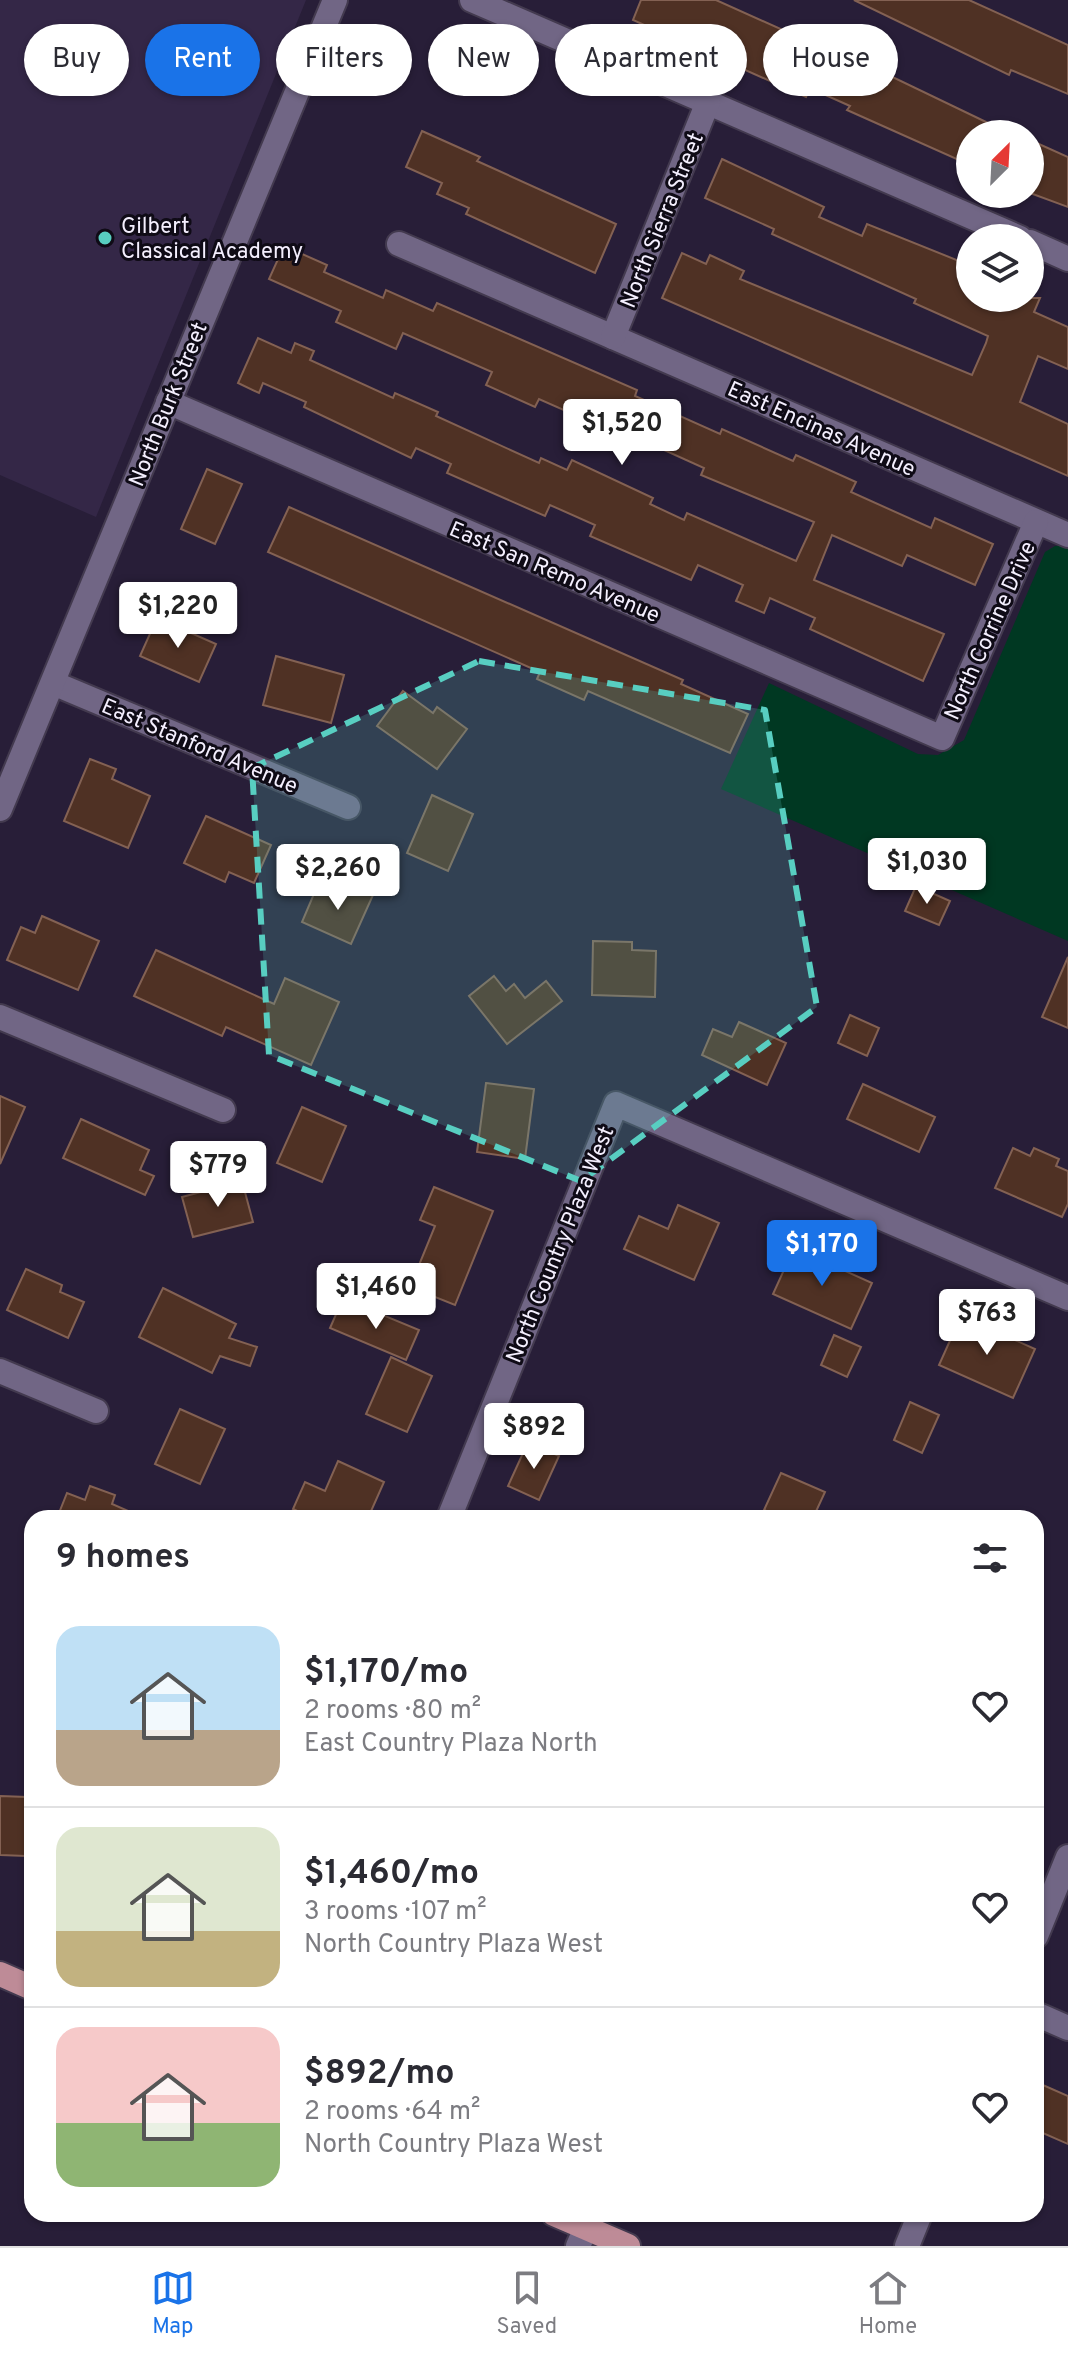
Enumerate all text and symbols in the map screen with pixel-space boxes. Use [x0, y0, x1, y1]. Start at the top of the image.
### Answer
chip: Buy [24, 24, 129, 96]
chip: Rent [145, 24, 260, 96]
chip: Filters [276, 24, 412, 96]
chip: New [428, 24, 539, 96]
chip: Apartment [555, 24, 747, 96]
chip: House [763, 24, 898, 96]
north arrow [956, 120, 1044, 208]
map controls [956, 120, 1044, 312]
street label: North Sierra Street [616, 129, 711, 313]
place label: Gilbert Classical Academy [121, 214, 303, 266]
button: layers [956, 224, 1044, 312]
marker: Gilbert Classical Academy [96, 229, 114, 247]
street label: North Burk Street [124, 319, 215, 491]
street label: East Encinas Avenue [723, 377, 919, 484]
pin: $1,520 [557, 399, 687, 467]
text: $1,520 [581, 408, 663, 441]
street label: East San Remo Avenue [445, 517, 663, 630]
street label: North Corrine Drive [940, 537, 1043, 725]
pin: $1,220 [113, 582, 243, 650]
text: $1,220 [137, 591, 219, 624]
street label: East Stanford Avenue [97, 694, 301, 801]
pin: $1,030 [862, 838, 992, 906]
pin: $2,260 [273, 844, 403, 912]
text: $1,030 [886, 847, 968, 880]
text: $2,260 [294, 853, 382, 886]
street label: North Country Plaza West [501, 1123, 621, 1367]
pin: $779 [171, 1141, 265, 1209]
text: $779 [188, 1150, 248, 1183]
pin: $1,170 [757, 1220, 887, 1288]
text: $1,170 [785, 1229, 859, 1262]
pin: $1,460 [311, 1263, 441, 1331]
text: $1,460 [335, 1272, 417, 1305]
pin: $763 [940, 1289, 1034, 1357]
text: $763 [957, 1298, 1017, 1331]
pin: $892 [487, 1403, 581, 1471]
text: $892 [502, 1412, 566, 1445]
icon: filters [968, 1536, 1012, 1580]
text: 9 homes [56, 1537, 190, 1580]
text: $1,170/mo [304, 1652, 468, 1695]
icon: home [120, 1658, 216, 1754]
icon: heart [968, 1684, 1012, 1728]
text: 2 rooms · 80 m² [304, 1695, 481, 1728]
text: East Country Plaza North [304, 1728, 598, 1761]
text: $1,460/mo [304, 1853, 479, 1896]
icon: home [120, 1859, 216, 1955]
icon: heart [968, 1885, 1012, 1929]
text: 3 rooms · 107 m² [304, 1896, 487, 1929]
text: North Country Plaza West [304, 1929, 603, 1962]
text: $892/mo [304, 2053, 455, 2096]
icon: home [120, 2059, 216, 2155]
icon: heart [968, 2085, 1012, 2129]
text: 2 rooms · 64 m² [304, 2096, 480, 2129]
text: North Country Plaza West [304, 2129, 603, 2162]
tab: Map [151, 2266, 195, 2341]
tab: Saved [497, 2266, 557, 2341]
tab: Home [859, 2266, 917, 2341]

